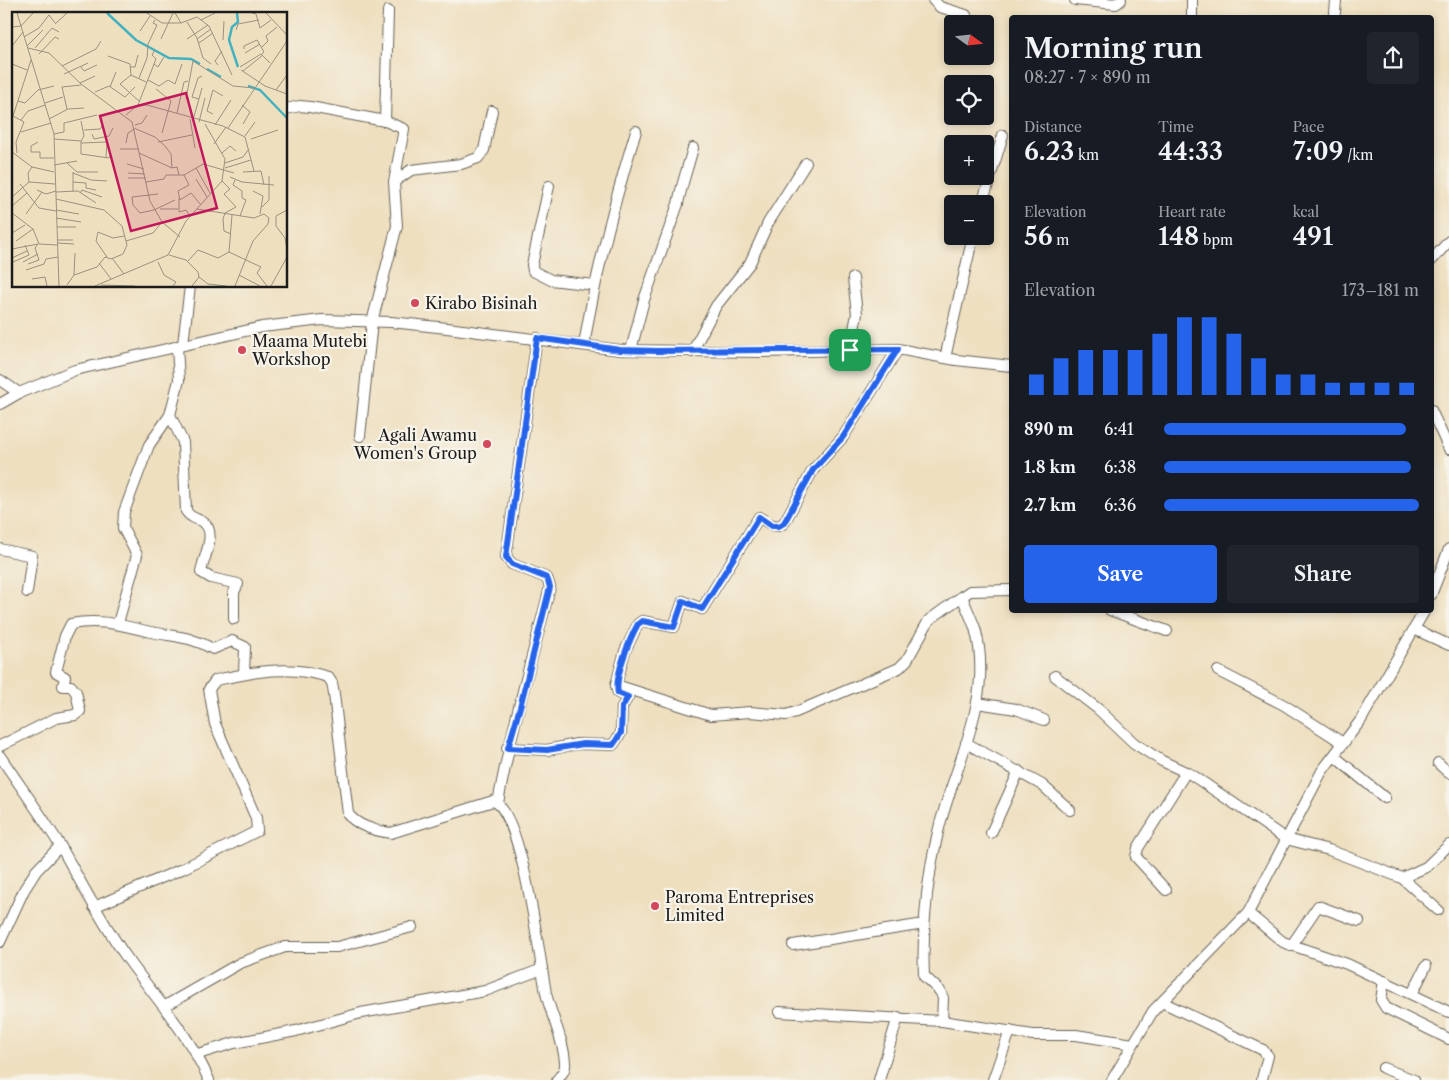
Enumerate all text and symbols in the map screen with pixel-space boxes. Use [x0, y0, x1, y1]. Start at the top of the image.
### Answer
inset map [12, 12, 288, 288]
north arrow [944, 15, 994, 65]
map controls [944, 15, 994, 245]
text: Morning run [1024, 31, 1203, 65]
button: share [1367, 32, 1419, 84]
text: 08:27 · 7 × 890 m [1024, 67, 1151, 87]
button: locate [944, 75, 994, 125]
text: Distance [1024, 118, 1082, 136]
text: Time [1158, 118, 1194, 136]
text: Pace [1293, 118, 1324, 136]
button: + [944, 135, 994, 185]
text: 6.23 [1024, 136, 1074, 167]
text: 44:33 [1158, 136, 1223, 167]
text: 7:09 [1293, 136, 1343, 167]
text: km [1074, 146, 1099, 164]
text: /km [1343, 146, 1373, 164]
button: − [944, 195, 994, 245]
text: Elevation [1024, 203, 1087, 221]
text: Heart rate [1158, 203, 1226, 221]
text: kcal [1293, 203, 1319, 221]
text: 56 [1024, 221, 1053, 252]
text: 148 [1158, 221, 1199, 252]
text: 491 [1293, 221, 1333, 252]
text: m [1053, 231, 1069, 249]
text: bpm [1199, 231, 1233, 249]
text: Elevation [1024, 280, 1095, 300]
text: 173–181 m [1342, 280, 1419, 300]
place label: Kirabo Bisinah [425, 293, 537, 313]
marker: Kirabo Bisinah [409, 297, 421, 309]
pin [829, 329, 871, 371]
place label: Maama Mutebi Workshop [251, 331, 367, 369]
icon: arrive [836, 336, 864, 364]
marker: Maama Mutebi Workshop [236, 344, 248, 356]
text: 890 m [1024, 419, 1074, 439]
text: 6:41 [1104, 419, 1134, 439]
place label: Agali Awamu Women's Group [353, 425, 477, 463]
marker: Agali Awamu Women's Group [481, 438, 493, 450]
text: 1.8 km [1024, 457, 1076, 477]
text: 6:38 [1104, 457, 1136, 477]
text: 2.7 km [1024, 495, 1077, 515]
text: 6:36 [1104, 495, 1136, 515]
button: Save [1024, 545, 1217, 603]
button: Share [1227, 545, 1419, 603]
place label: Paroma Entreprises Limited [665, 887, 814, 925]
marker: Paroma Entreprises Limited [649, 900, 661, 912]

